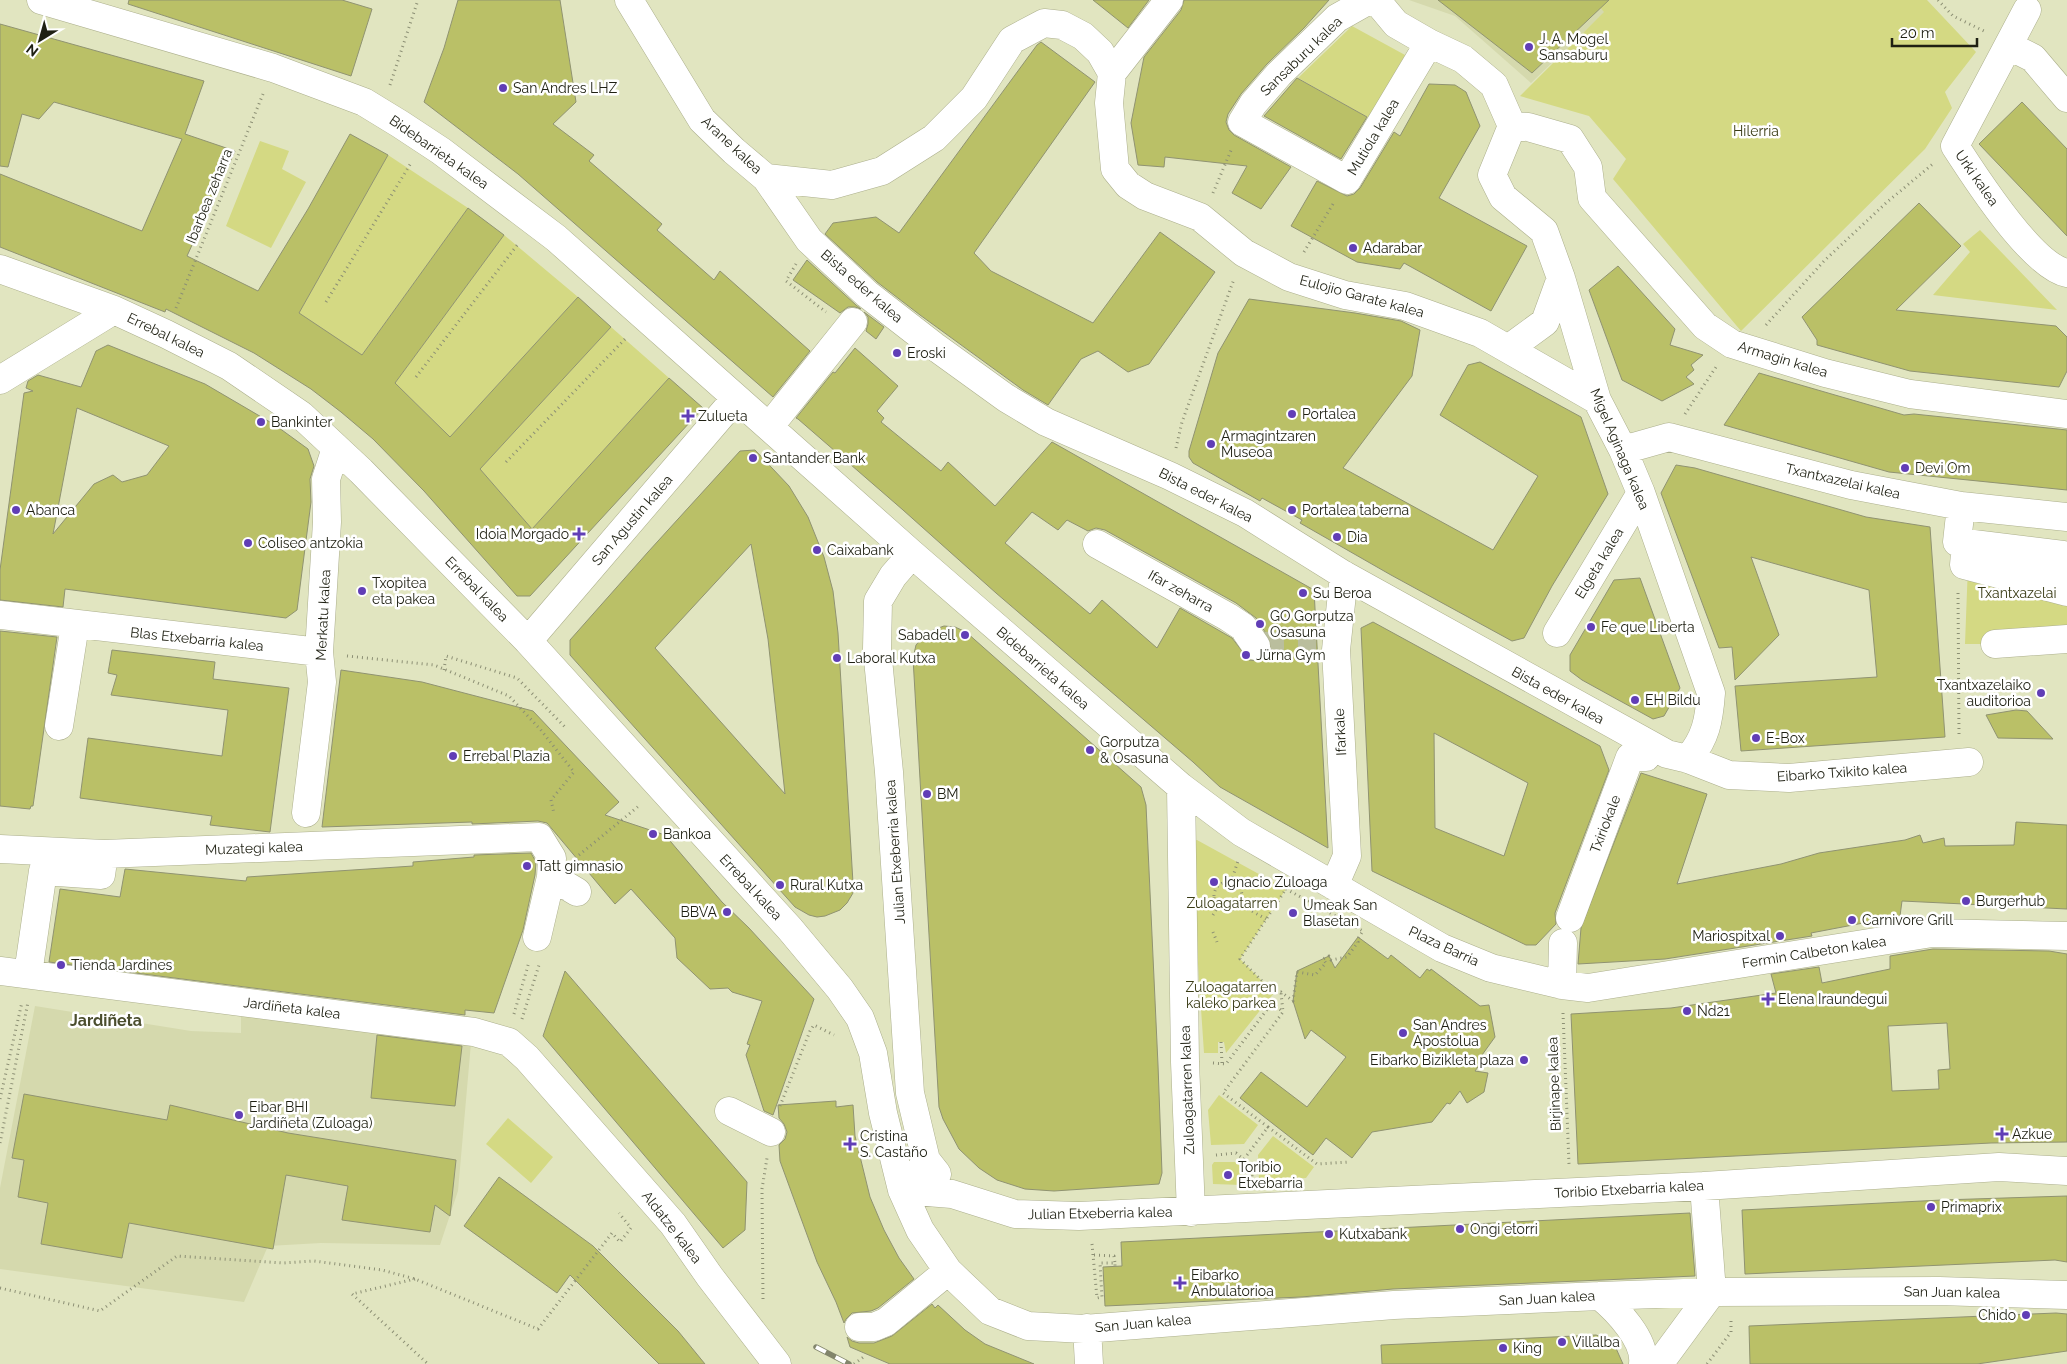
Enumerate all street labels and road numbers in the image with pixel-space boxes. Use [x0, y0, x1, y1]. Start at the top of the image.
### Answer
street label: Sansaburu kalea [1257, 13, 1345, 99]
street label: Mutiola kalea [1344, 96, 1402, 178]
street label: Bidebarrieta kalea [386, 112, 492, 192]
street label: Arane kalea [699, 113, 765, 177]
street label: Ibarbea zeharra [183, 146, 235, 246]
street label: Urki kalea [1952, 147, 2002, 209]
street label: Bista eder kalea [818, 246, 906, 326]
street label: Eulojio Garate kalea [1298, 272, 1426, 320]
street label: Errebal kalea [125, 309, 207, 361]
street label: Armagin kalea [1736, 338, 1830, 380]
street label: Migel Aginaga kalea [1587, 386, 1653, 512]
street label: Txantxazelai kalea [1784, 460, 1902, 502]
street label: Bista eder kalea [1156, 464, 1256, 526]
street label: San Agustin kalea [588, 472, 676, 568]
street label: Elgeta kalea [1572, 525, 1626, 601]
street label: Errebal kalea [442, 553, 512, 625]
street label: Ifar zeharra [1146, 567, 1216, 615]
street label: Merkatu kalea [313, 569, 333, 661]
street label: Blas Etxebarria kalea [129, 624, 265, 654]
street label: Bidebarrieta kalea [994, 624, 1092, 712]
street label: Bista eder kalea [1509, 663, 1607, 727]
street label: Ifarkale [1331, 708, 1349, 756]
street label: Eibarko Txikito kalea [1776, 759, 1908, 785]
street label: Julian Etxeberria kalea [882, 779, 908, 925]
street label: Txiriokale [1587, 793, 1623, 855]
street label: Muzategi kalea [205, 838, 303, 858]
street label: Errebal kalea [716, 851, 786, 923]
street label: Plaza Barria [1406, 923, 1482, 969]
street label: Fermin Calbeton kalea [1741, 933, 1887, 971]
street label: Jardiñeta kalea [243, 994, 341, 1022]
street label: Zuloagatarren kalea [1177, 1025, 1197, 1155]
street label: Birjinape kalea [1544, 1037, 1564, 1131]
street label: Toribio Etxebarria kalea [1554, 1177, 1704, 1201]
street label: Aldatze kalea [639, 1188, 705, 1266]
street label: Julian Etxeberria kalea [1027, 1204, 1173, 1222]
street label: San Juan kalea [1904, 1283, 2000, 1301]
street label: San Juan kalea [1498, 1287, 1596, 1309]
street label: San Juan kalea [1094, 1311, 1192, 1335]

